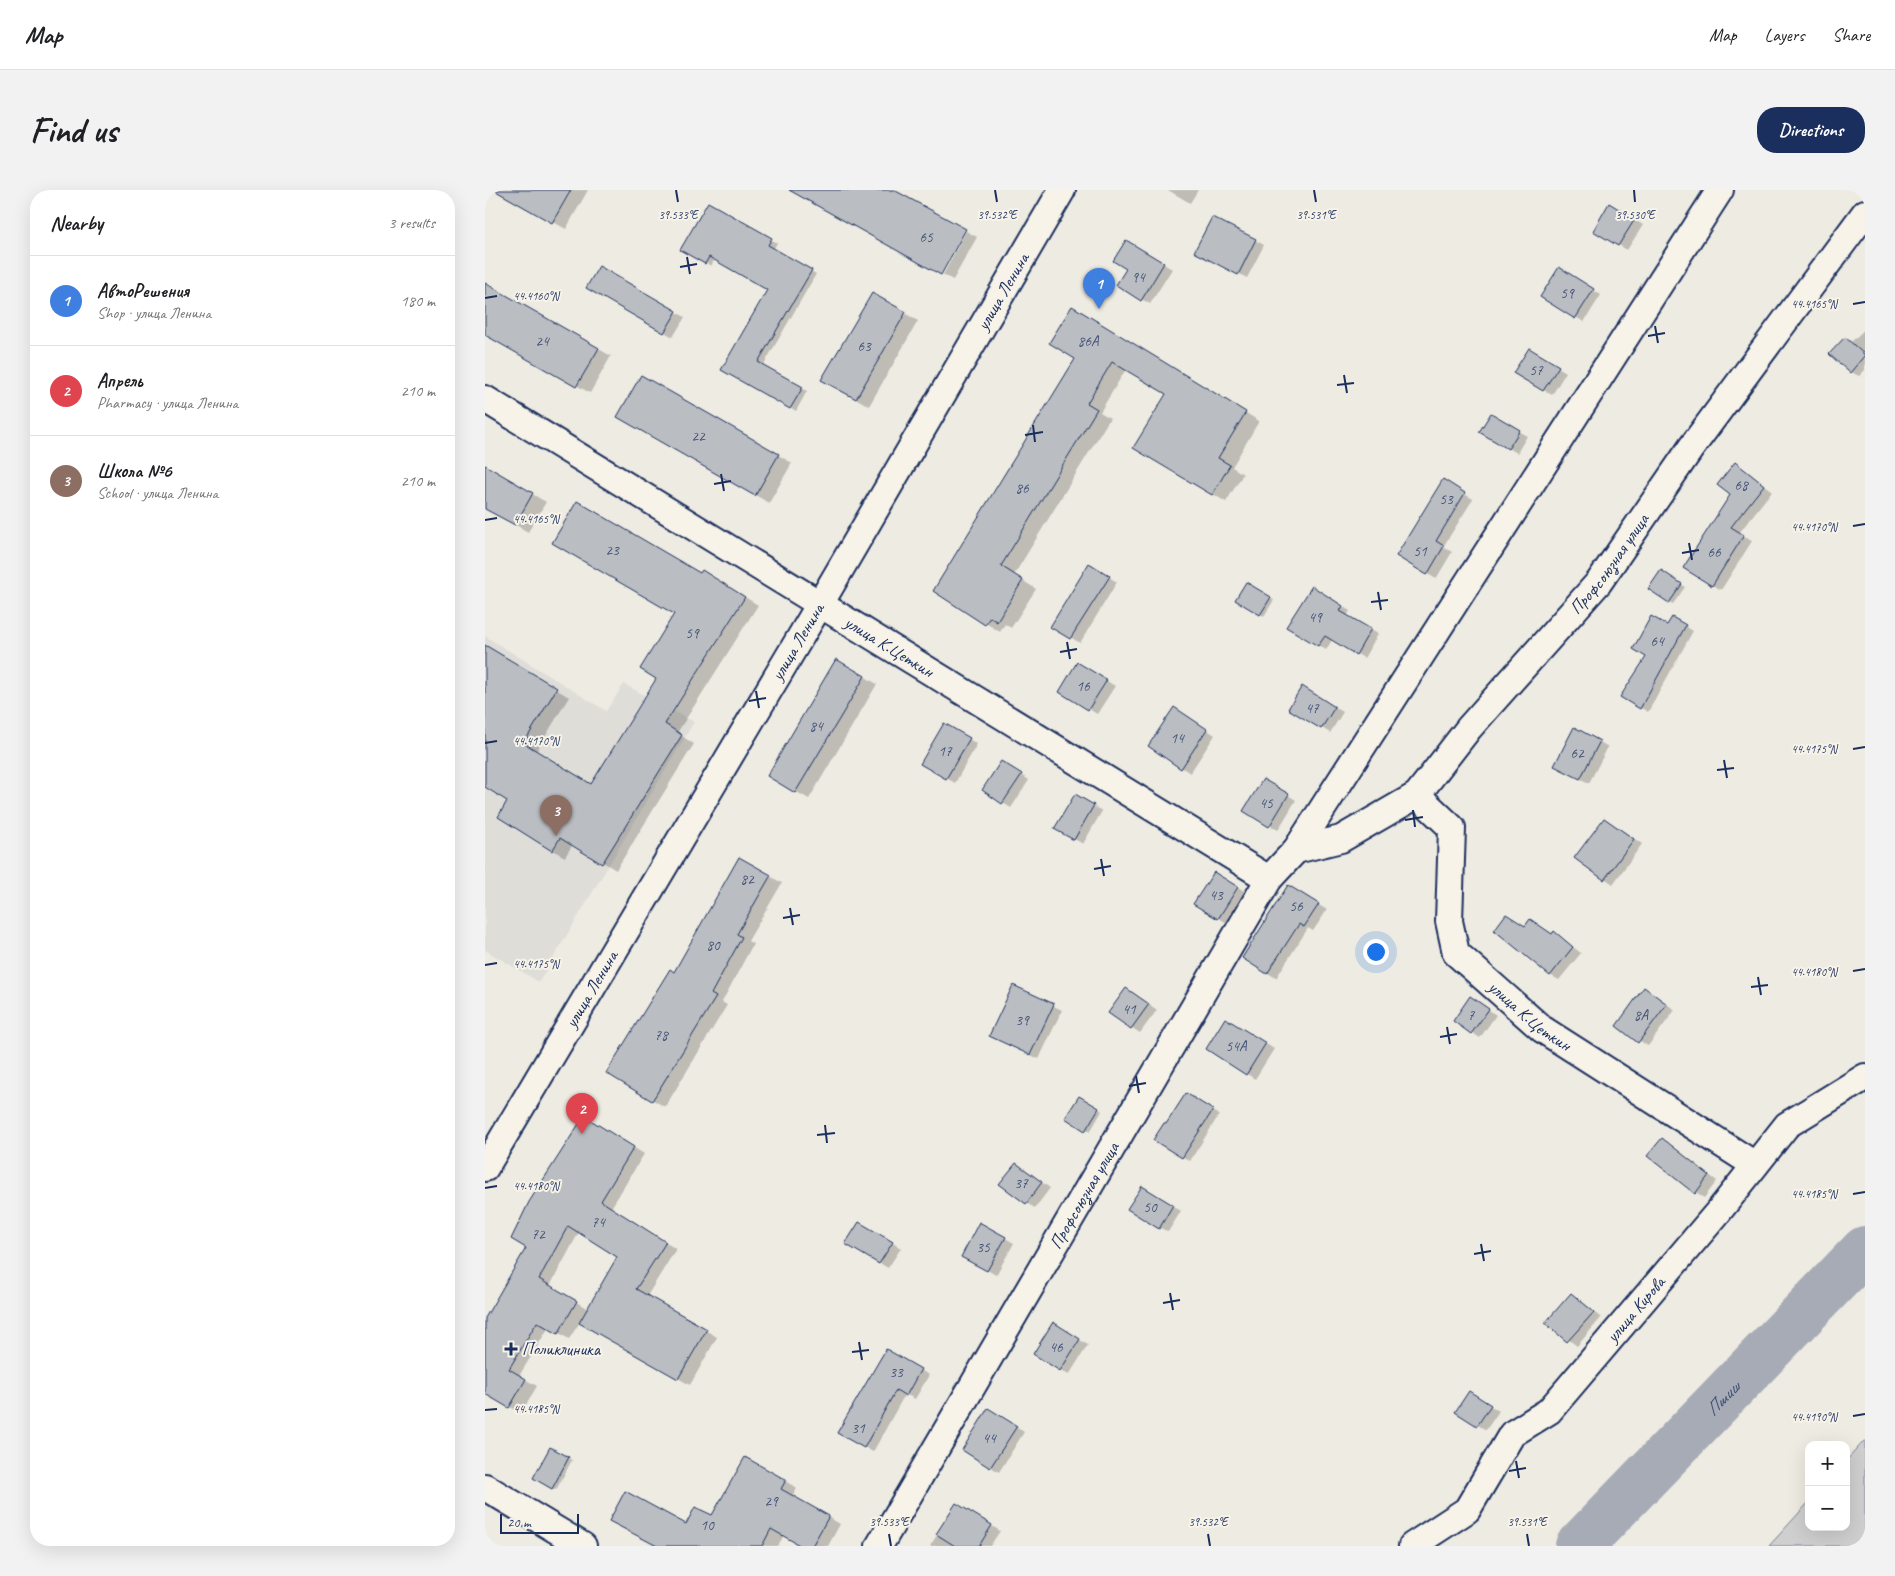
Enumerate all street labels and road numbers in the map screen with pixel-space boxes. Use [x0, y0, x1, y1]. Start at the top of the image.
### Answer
street label: улица Ленина [971, 248, 1035, 335]
street label: Профсоюзная улица [1565, 508, 1655, 619]
street label: улица Ленина [766, 598, 830, 685]
street label: улица К.Цеткин [840, 610, 939, 683]
street label: улица Ленина [559, 945, 623, 1032]
street label: улица К.Цеткин [1483, 975, 1577, 1057]
street label: Профсоюзная улица [1044, 1137, 1125, 1253]
street label: улица Кирова [1601, 1271, 1671, 1348]

